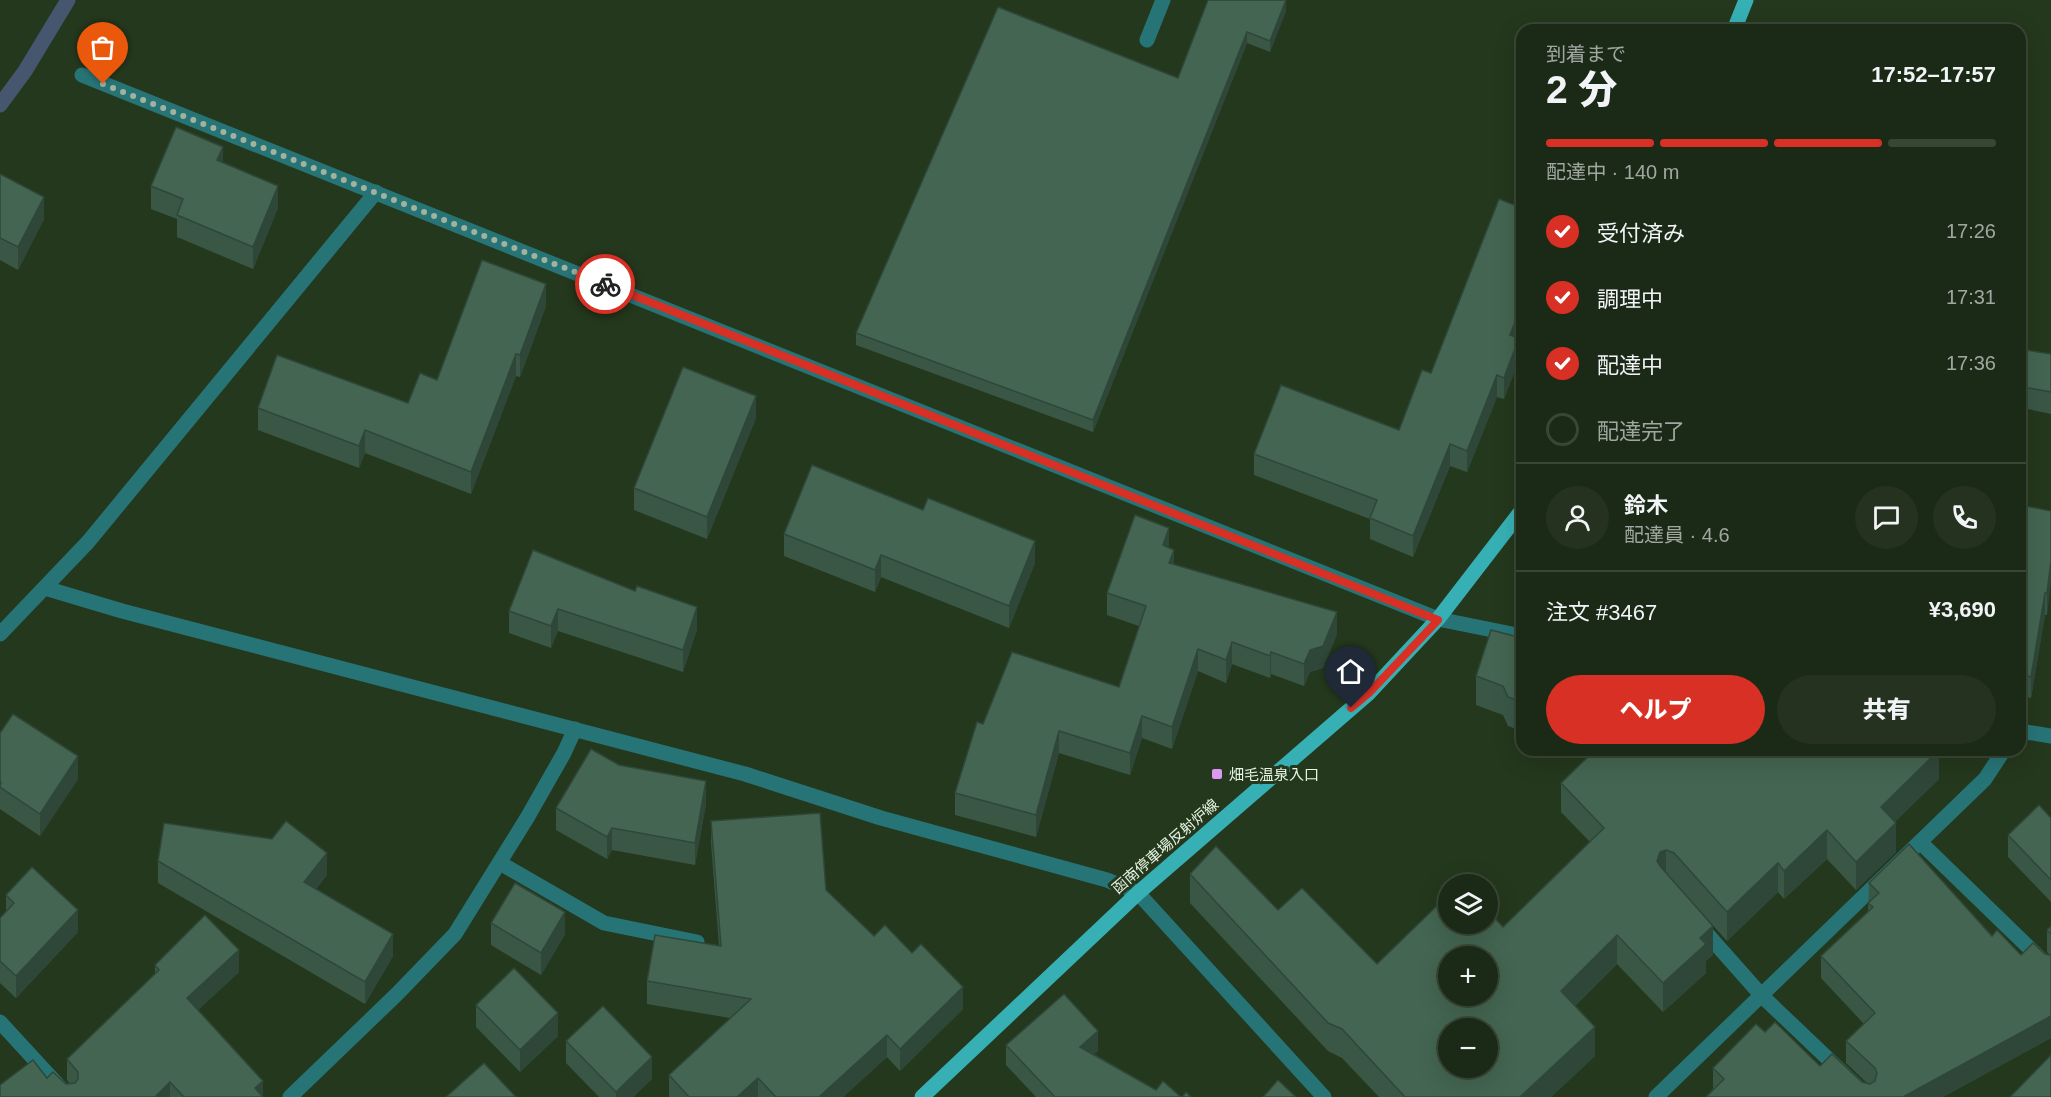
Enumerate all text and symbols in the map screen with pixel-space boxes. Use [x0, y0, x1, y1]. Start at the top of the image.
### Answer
pin [77, 22, 128, 84]
icon: bag [86, 31, 119, 64]
text: 到着まで [1546, 43, 1626, 65]
text: 17:52–17:57 [1871, 62, 1996, 87]
text: 2 分 [1546, 68, 1618, 111]
text: 配達中 · 140 m [1546, 161, 1679, 183]
icon: check [1546, 215, 1579, 248]
text: 17:26 [1946, 220, 1996, 242]
text: 受付済み [1597, 221, 1685, 246]
courier [575, 254, 635, 314]
icon: bike [589, 268, 622, 301]
icon: check [1546, 281, 1579, 314]
text: 17:31 [1946, 286, 1996, 308]
text: 調理中 [1597, 287, 1663, 312]
icon: check [1546, 347, 1579, 380]
text: 17:36 [1946, 352, 1996, 374]
text: 配達中 [1597, 353, 1663, 378]
text: 配達完了 [1597, 419, 1685, 444]
button: person [1546, 486, 1609, 549]
button: chat [1855, 486, 1918, 549]
button: phone [1933, 486, 1996, 549]
text: 鈴木 [1624, 493, 1668, 518]
text: 配達員 · 4.6 [1624, 524, 1730, 546]
text: ¥3,690 [1929, 597, 1996, 622]
text: 注文 #3467 [1546, 600, 1657, 625]
pin [1325, 646, 1376, 708]
icon: home [1334, 655, 1367, 688]
button: ヘルプ [1546, 675, 1765, 744]
button: 共有 [1777, 675, 1996, 744]
place label: 畑毛温泉入口 [1229, 766, 1319, 783]
marker: 畑毛温泉入口 [1210, 767, 1224, 781]
street label: 函南停車場反射炉線 [1108, 795, 1222, 897]
map controls [1438, 874, 1498, 1078]
button: layers [1438, 874, 1498, 934]
button: + [1438, 946, 1498, 1006]
button: − [1438, 1018, 1498, 1078]

